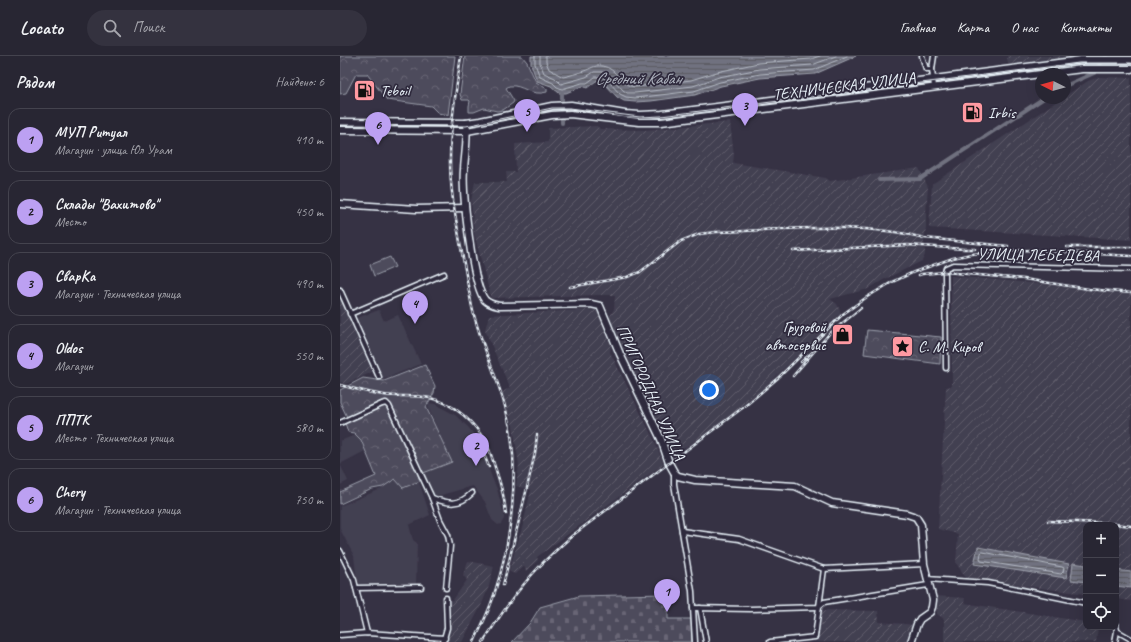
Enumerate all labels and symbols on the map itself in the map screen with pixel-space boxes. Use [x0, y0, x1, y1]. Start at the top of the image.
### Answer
street label: ТЕХНИЧЕСКАЯ УЛИЦА [772, 67, 917, 105]
water label: Средний Кабан [595, 68, 684, 89]
north arrow [1035, 68, 1071, 104]
fuel station icon: Teboil [352, 77, 378, 103]
place label: Teboil [380, 81, 413, 101]
pin: 3 [732, 93, 758, 126]
pin: 5 [514, 99, 540, 132]
fuel station icon: Irbis [959, 99, 985, 125]
place label: Irbis [988, 103, 1017, 123]
pin: 6 [365, 112, 391, 145]
street label: УЛИЦА ЛЕБЕДЕВА [977, 244, 1100, 266]
pin: 4 [402, 291, 428, 324]
place label: Грузовой автосервис [765, 317, 827, 355]
street label: ПРИГОРОДНАЯ УЛИЦА [612, 322, 690, 464]
shop icon: Грузовой автосервис [829, 322, 855, 348]
place icon: С. М. Киров [889, 333, 915, 359]
place label: С. М. Киров [918, 337, 984, 357]
your location [699, 380, 719, 400]
pin: 2 [463, 433, 489, 466]
pin: 1 [654, 579, 680, 612]

